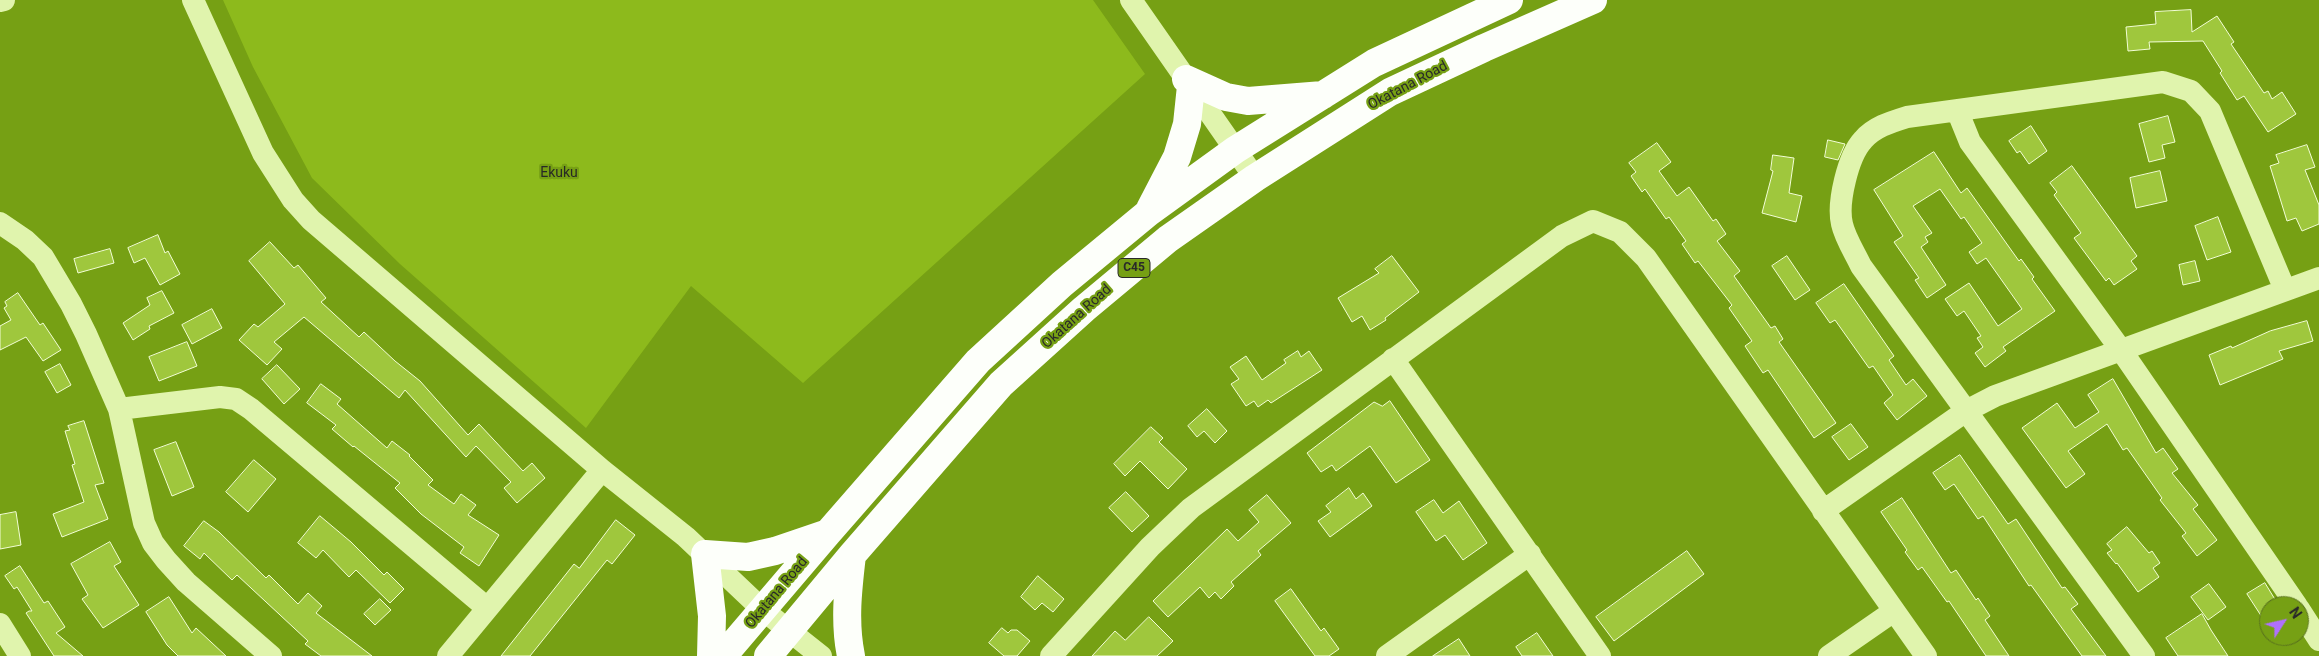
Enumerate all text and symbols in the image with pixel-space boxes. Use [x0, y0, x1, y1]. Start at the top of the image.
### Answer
street label: Okatana Road [1365, 58, 1451, 114]
park label: Ekuku [540, 165, 578, 181]
road number: C45 [1118, 258, 1150, 278]
street label: Okatana Road [1039, 281, 1115, 353]
street label: Okatana Road [742, 554, 812, 632]
north arrow [2259, 596, 2309, 646]
text: N [2286, 604, 2305, 622]

